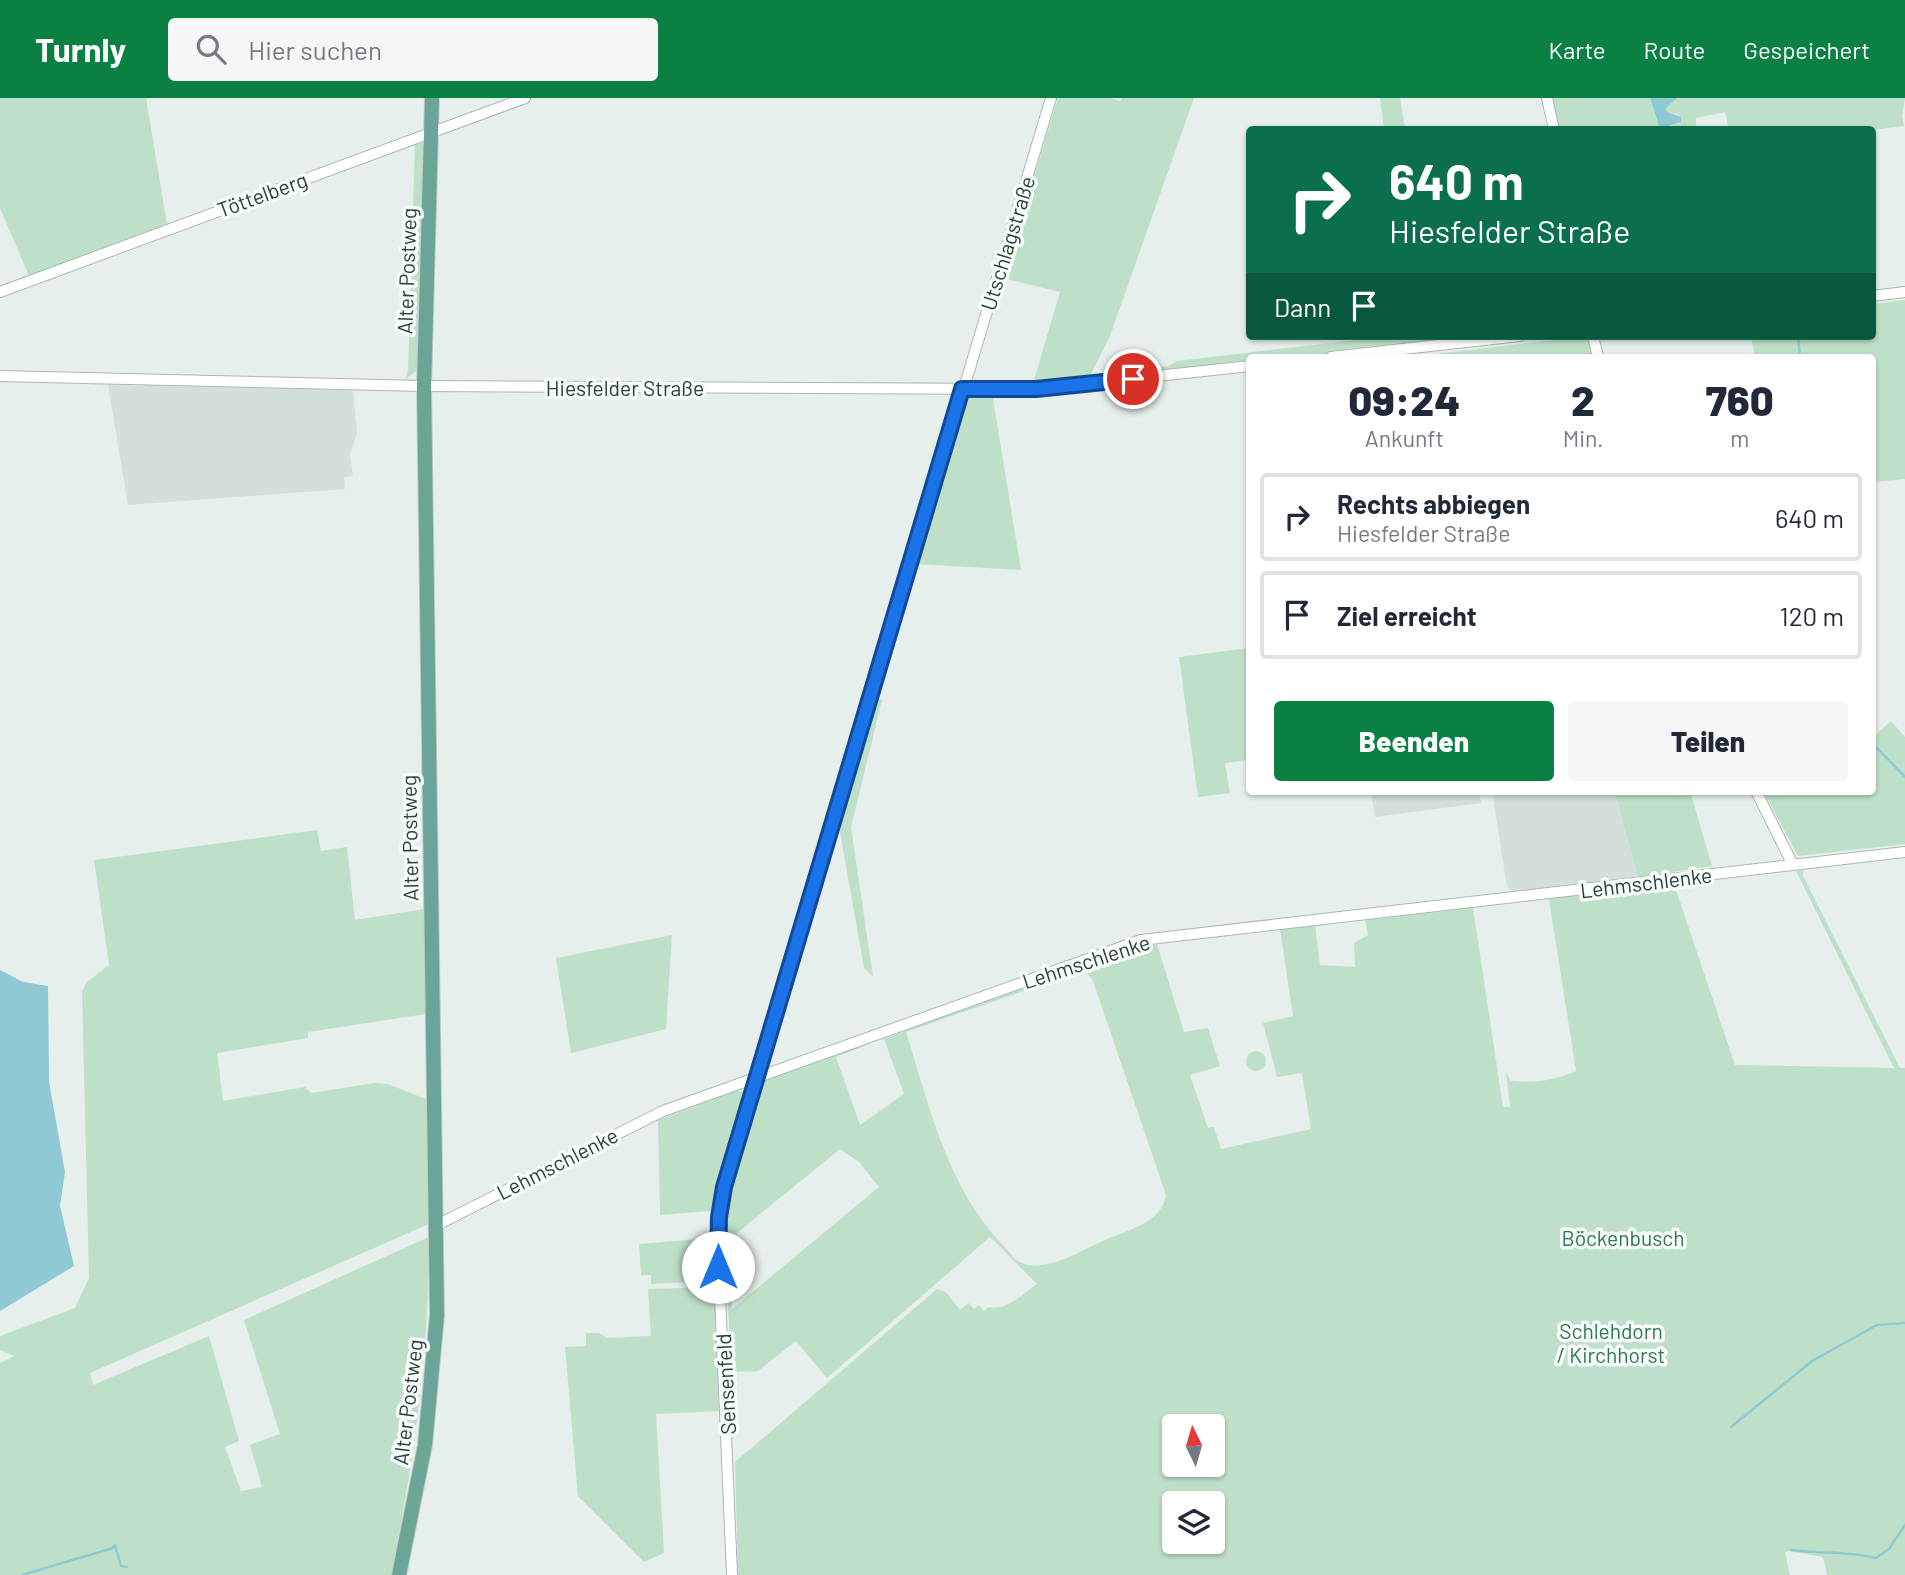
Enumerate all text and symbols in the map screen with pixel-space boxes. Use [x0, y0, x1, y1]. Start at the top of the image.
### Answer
search box [168, 18, 658, 81]
text: Turnly [35, 29, 126, 69]
icon: search [192, 30, 230, 68]
text: Hier suchen [248, 34, 382, 65]
text: Karte [1548, 35, 1606, 64]
text: Route [1644, 35, 1705, 64]
text: Gespeichert [1743, 35, 1870, 64]
text: 640 m [1389, 151, 1524, 210]
icon: right [1274, 154, 1365, 245]
street label: Töttelberg [214, 166, 310, 222]
street label: Utschlagstraße [975, 173, 1039, 313]
street label: Alter Postweg [391, 207, 421, 335]
text: Hiesfelder Straße [1389, 211, 1630, 249]
icon: arrive [1345, 287, 1383, 325]
text: Dann [1274, 291, 1331, 322]
pin [1103, 349, 1163, 409]
icon: arrive [1114, 360, 1152, 398]
text: 09:24 [1348, 374, 1460, 424]
text: 2 [1571, 374, 1595, 424]
text: 760 [1706, 374, 1774, 424]
street label: Hiesfelder Straße [546, 375, 704, 400]
text: Ankunft [1365, 424, 1444, 452]
text: Min. [1563, 424, 1603, 452]
text: m [1730, 424, 1749, 452]
text: Rechts abbiegen [1337, 488, 1530, 519]
icon: right [1278, 498, 1316, 536]
text: 640 m [1775, 502, 1844, 533]
text: Hiesfelder Straße [1337, 519, 1510, 547]
icon: arrive [1278, 596, 1316, 634]
text: Ziel erreicht [1337, 600, 1477, 631]
text: 120 m [1780, 600, 1844, 631]
button: Beenden [1274, 701, 1554, 781]
button: Teilen [1568, 701, 1848, 781]
street label: Alter Postweg [395, 775, 423, 901]
street label: Lehmschlenke [1579, 862, 1713, 902]
street label: Lehmschlenke [1019, 929, 1153, 993]
street label: Lehmschlenke [492, 1122, 622, 1204]
park label: Böckenbusch [1561, 1225, 1685, 1250]
position arrow [681, 1230, 755, 1304]
park label: Schlehdorn / Kirchhorst [1557, 1318, 1665, 1367]
street label: Sensenfeld [710, 1333, 740, 1435]
street label: Alter Postweg [387, 1338, 427, 1466]
north arrow [1162, 1414, 1225, 1477]
map controls [1162, 1414, 1225, 1554]
button: layers [1162, 1491, 1225, 1554]

